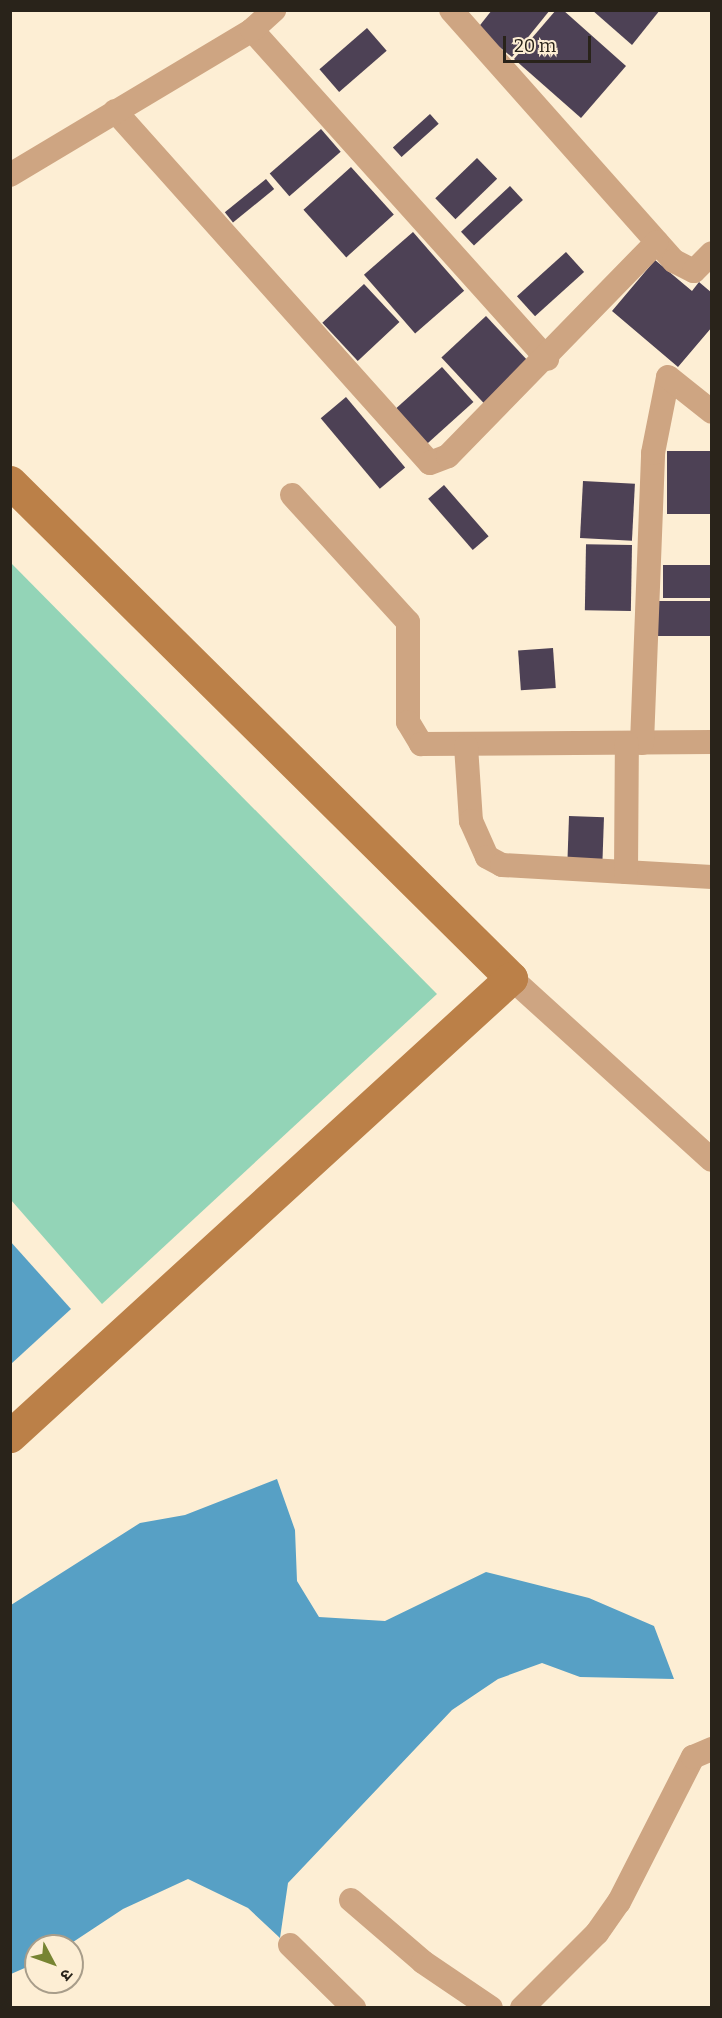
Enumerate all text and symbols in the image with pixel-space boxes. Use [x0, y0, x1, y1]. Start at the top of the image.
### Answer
scale bar [506, 24, 594, 62]
text: 20 m [514, 35, 556, 57]
north arrow [24, 1934, 84, 1994]
text: उ [56, 1965, 77, 1985]

